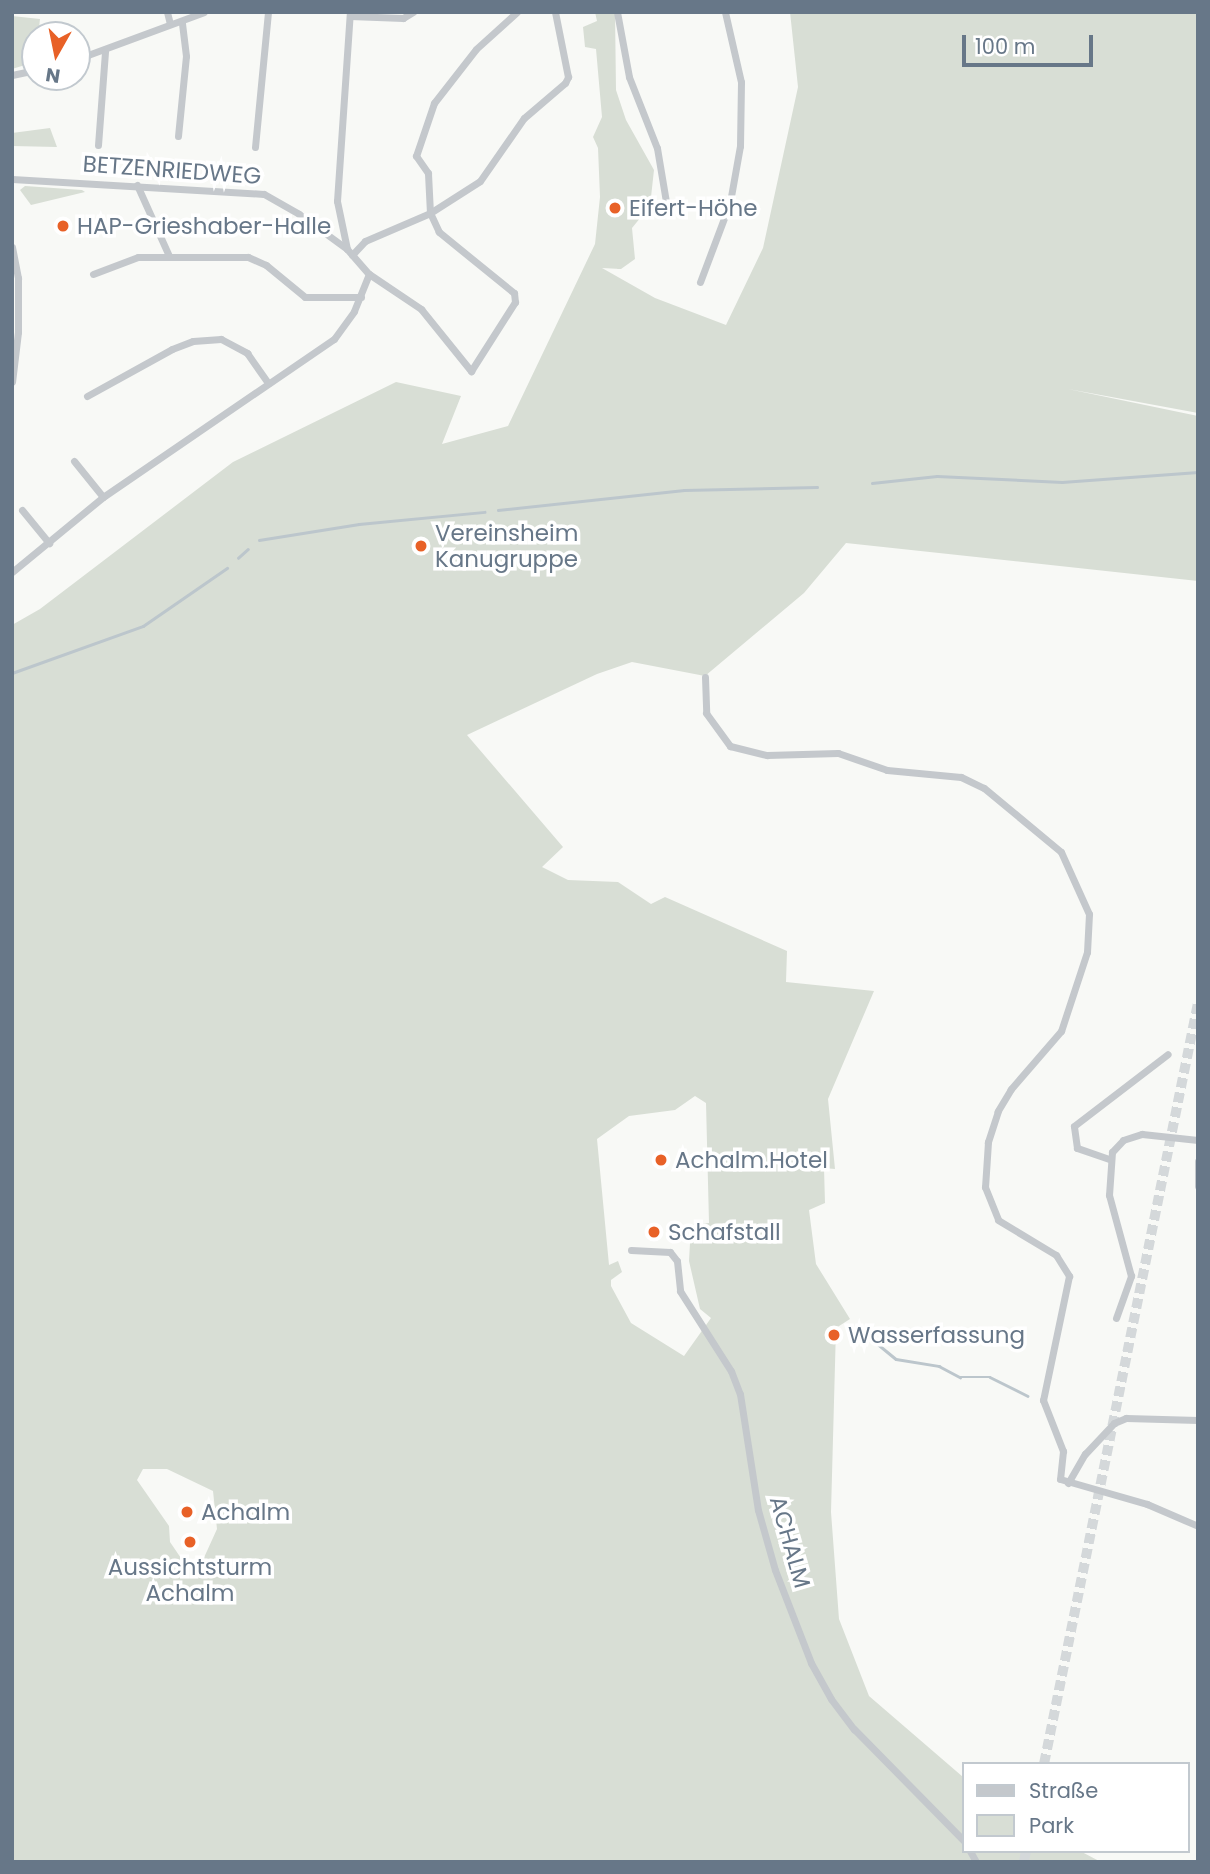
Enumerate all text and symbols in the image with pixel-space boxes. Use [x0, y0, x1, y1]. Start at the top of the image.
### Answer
north arrow [21, 21, 91, 91]
scale bar [965, 21, 1096, 65]
text: 100 m [975, 32, 1035, 61]
text: N [44, 61, 62, 90]
street label: BETZENRIEDWEG [82, 150, 262, 190]
place label: Eifert-Höhe [629, 194, 758, 222]
marker: Eifert-Höhe [607, 200, 623, 216]
place label: HAP-Grieshaber-Halle [77, 212, 331, 240]
marker: HAP-Grieshaber-Halle [55, 218, 71, 234]
place label: Vereinsheim Kanugruppe [435, 519, 578, 573]
marker: Vereinsheim Kanugruppe [413, 538, 429, 554]
place label: Achalm.Hotel [675, 1146, 828, 1174]
marker: Achalm.Hotel [653, 1152, 669, 1168]
place label: Schafstall [668, 1218, 781, 1246]
marker: Schafstall [646, 1224, 662, 1240]
place label: Wasserfassung [848, 1321, 1025, 1349]
marker: Wasserfassung [826, 1327, 842, 1343]
street label: ACHALM [764, 1493, 816, 1591]
place label: Achalm [201, 1498, 290, 1526]
marker: Achalm [179, 1504, 195, 1520]
marker: Aussichtsturm Achalm [182, 1534, 198, 1550]
place label: Aussichtsturm Achalm [108, 1553, 272, 1607]
legend [962, 1762, 1189, 1853]
text: Straße [1029, 1776, 1098, 1805]
text: Park [1029, 1811, 1074, 1840]

